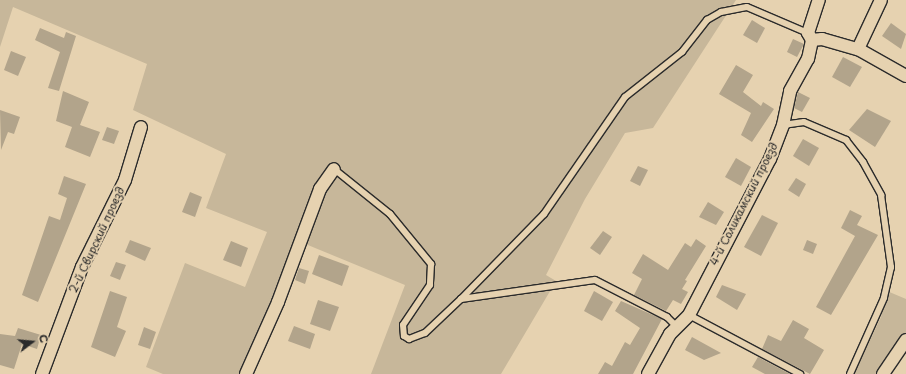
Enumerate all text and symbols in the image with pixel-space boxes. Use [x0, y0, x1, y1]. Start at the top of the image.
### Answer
street label: 4-й Соликамский проезд [707, 140, 781, 268]
street label: 2-й Свирский проезд [67, 185, 127, 295]
north arrow [12, 322, 52, 362]
text: С [35, 332, 53, 345]

